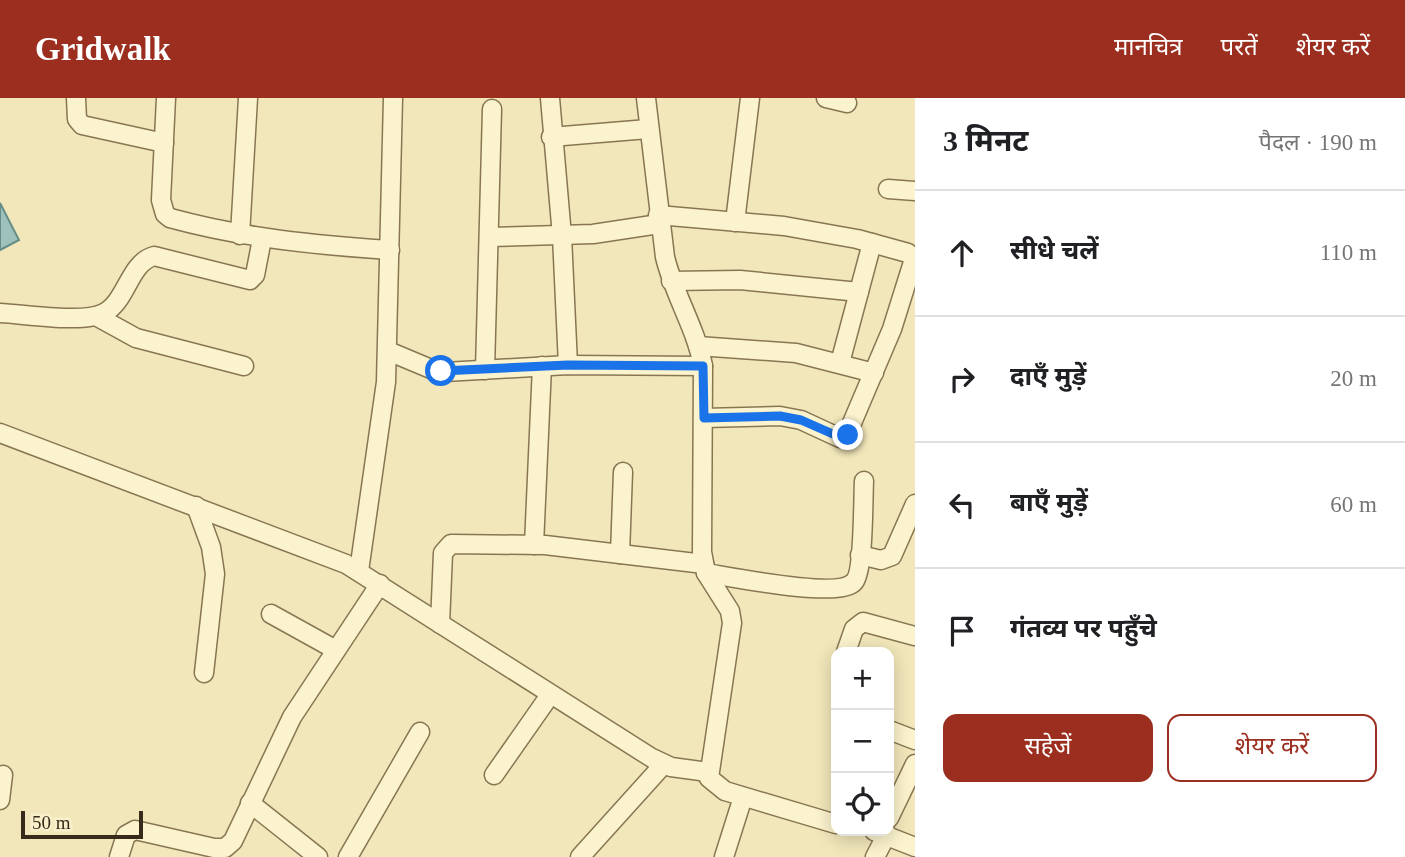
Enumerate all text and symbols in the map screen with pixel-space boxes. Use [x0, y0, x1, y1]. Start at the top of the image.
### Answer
text: Gridwalk [35, 31, 171, 67]
text: मानचित्र [1114, 34, 1183, 60]
text: परतें [1221, 34, 1258, 60]
text: शेयर करें [1296, 34, 1370, 60]
text: 3 मिनट [943, 124, 1028, 157]
text: पैदल · 190 m [1259, 130, 1377, 155]
icon: ahead [943, 234, 981, 272]
text: सीधे चलें [1010, 236, 1098, 265]
text: 110 m [1320, 240, 1377, 265]
route start [425, 355, 456, 386]
icon: right [943, 360, 981, 398]
text: दाएँ मुड़ें [1010, 362, 1086, 391]
text: 20 m [1330, 366, 1377, 391]
route end [832, 419, 863, 450]
icon: left [943, 486, 981, 524]
text: बाएँ मुड़ें [1010, 488, 1088, 517]
text: 60 m [1330, 492, 1377, 517]
icon: arrive [943, 612, 981, 650]
text: गंतव्य पर पहुँचे [1010, 614, 1157, 643]
map controls [831, 647, 894, 836]
button: + [831, 647, 894, 710]
button: − [831, 710, 894, 773]
button: सहेजें [943, 714, 1153, 782]
button: शेयर करें [1167, 714, 1377, 782]
button: locate [831, 773, 894, 836]
scale bar [21, 808, 144, 840]
text: 50 m [32, 812, 71, 833]

